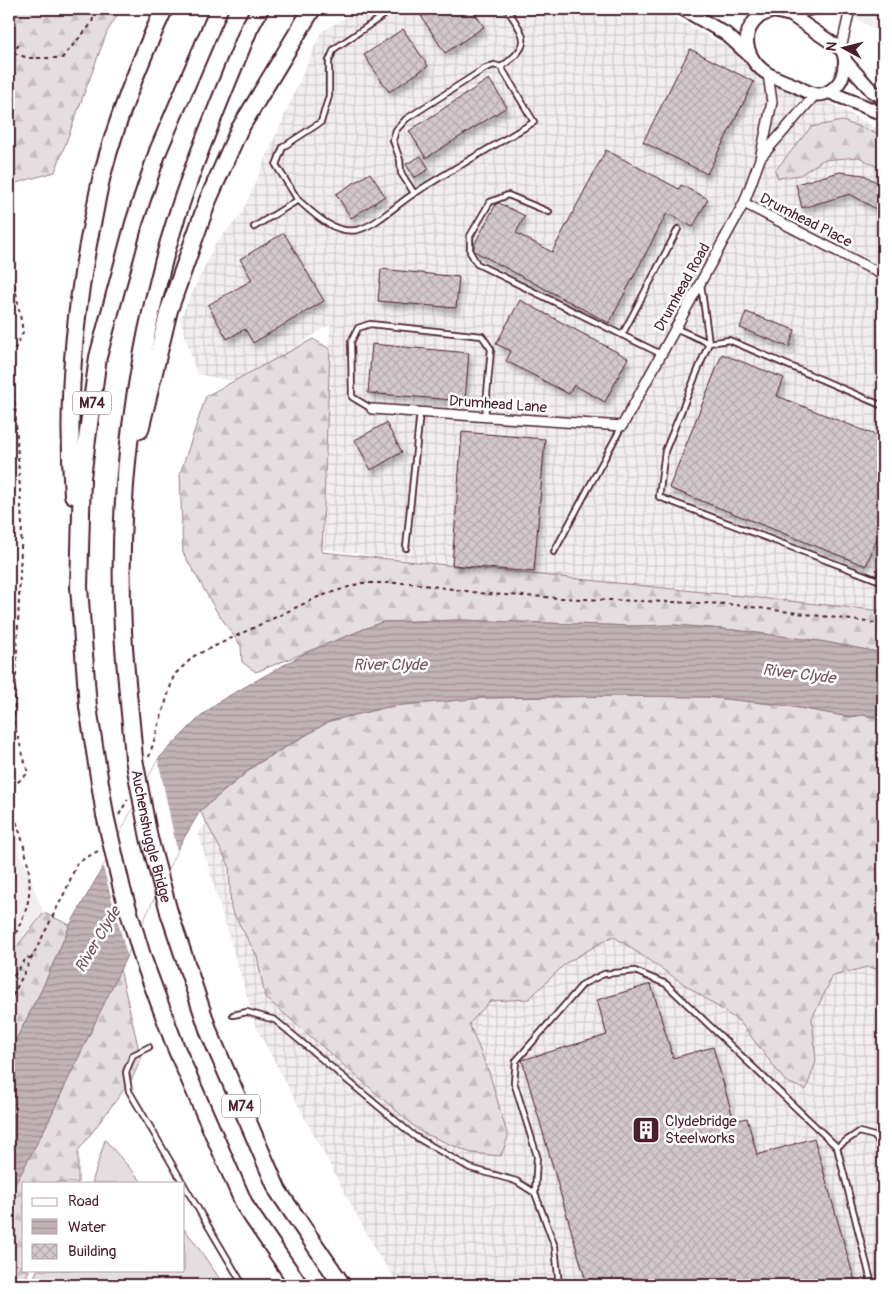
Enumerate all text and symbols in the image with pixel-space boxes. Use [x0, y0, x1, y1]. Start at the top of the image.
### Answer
north arrow [820, 22, 870, 72]
text: N [823, 41, 841, 52]
street label: Drumhead Place [756, 189, 856, 252]
street label: Drumhead Road [650, 240, 715, 335]
road number: M74 [73, 392, 111, 414]
street label: Drumhead Lane [448, 392, 548, 417]
water label: River Clyde [353, 655, 429, 675]
water label: River Clyde [761, 660, 839, 689]
street label: Auchenshuggle Bridge [126, 768, 175, 905]
water label: River Clyde [70, 901, 126, 976]
road number: M74 [222, 1094, 260, 1118]
place label: Clydebridge Steelworks [665, 1112, 737, 1148]
building icon: Clydebridge Steelworks [631, 1115, 661, 1145]
legend [22, 1182, 185, 1272]
text: Road [68, 1192, 99, 1211]
text: Water [68, 1218, 107, 1237]
text: Building [68, 1242, 116, 1261]

